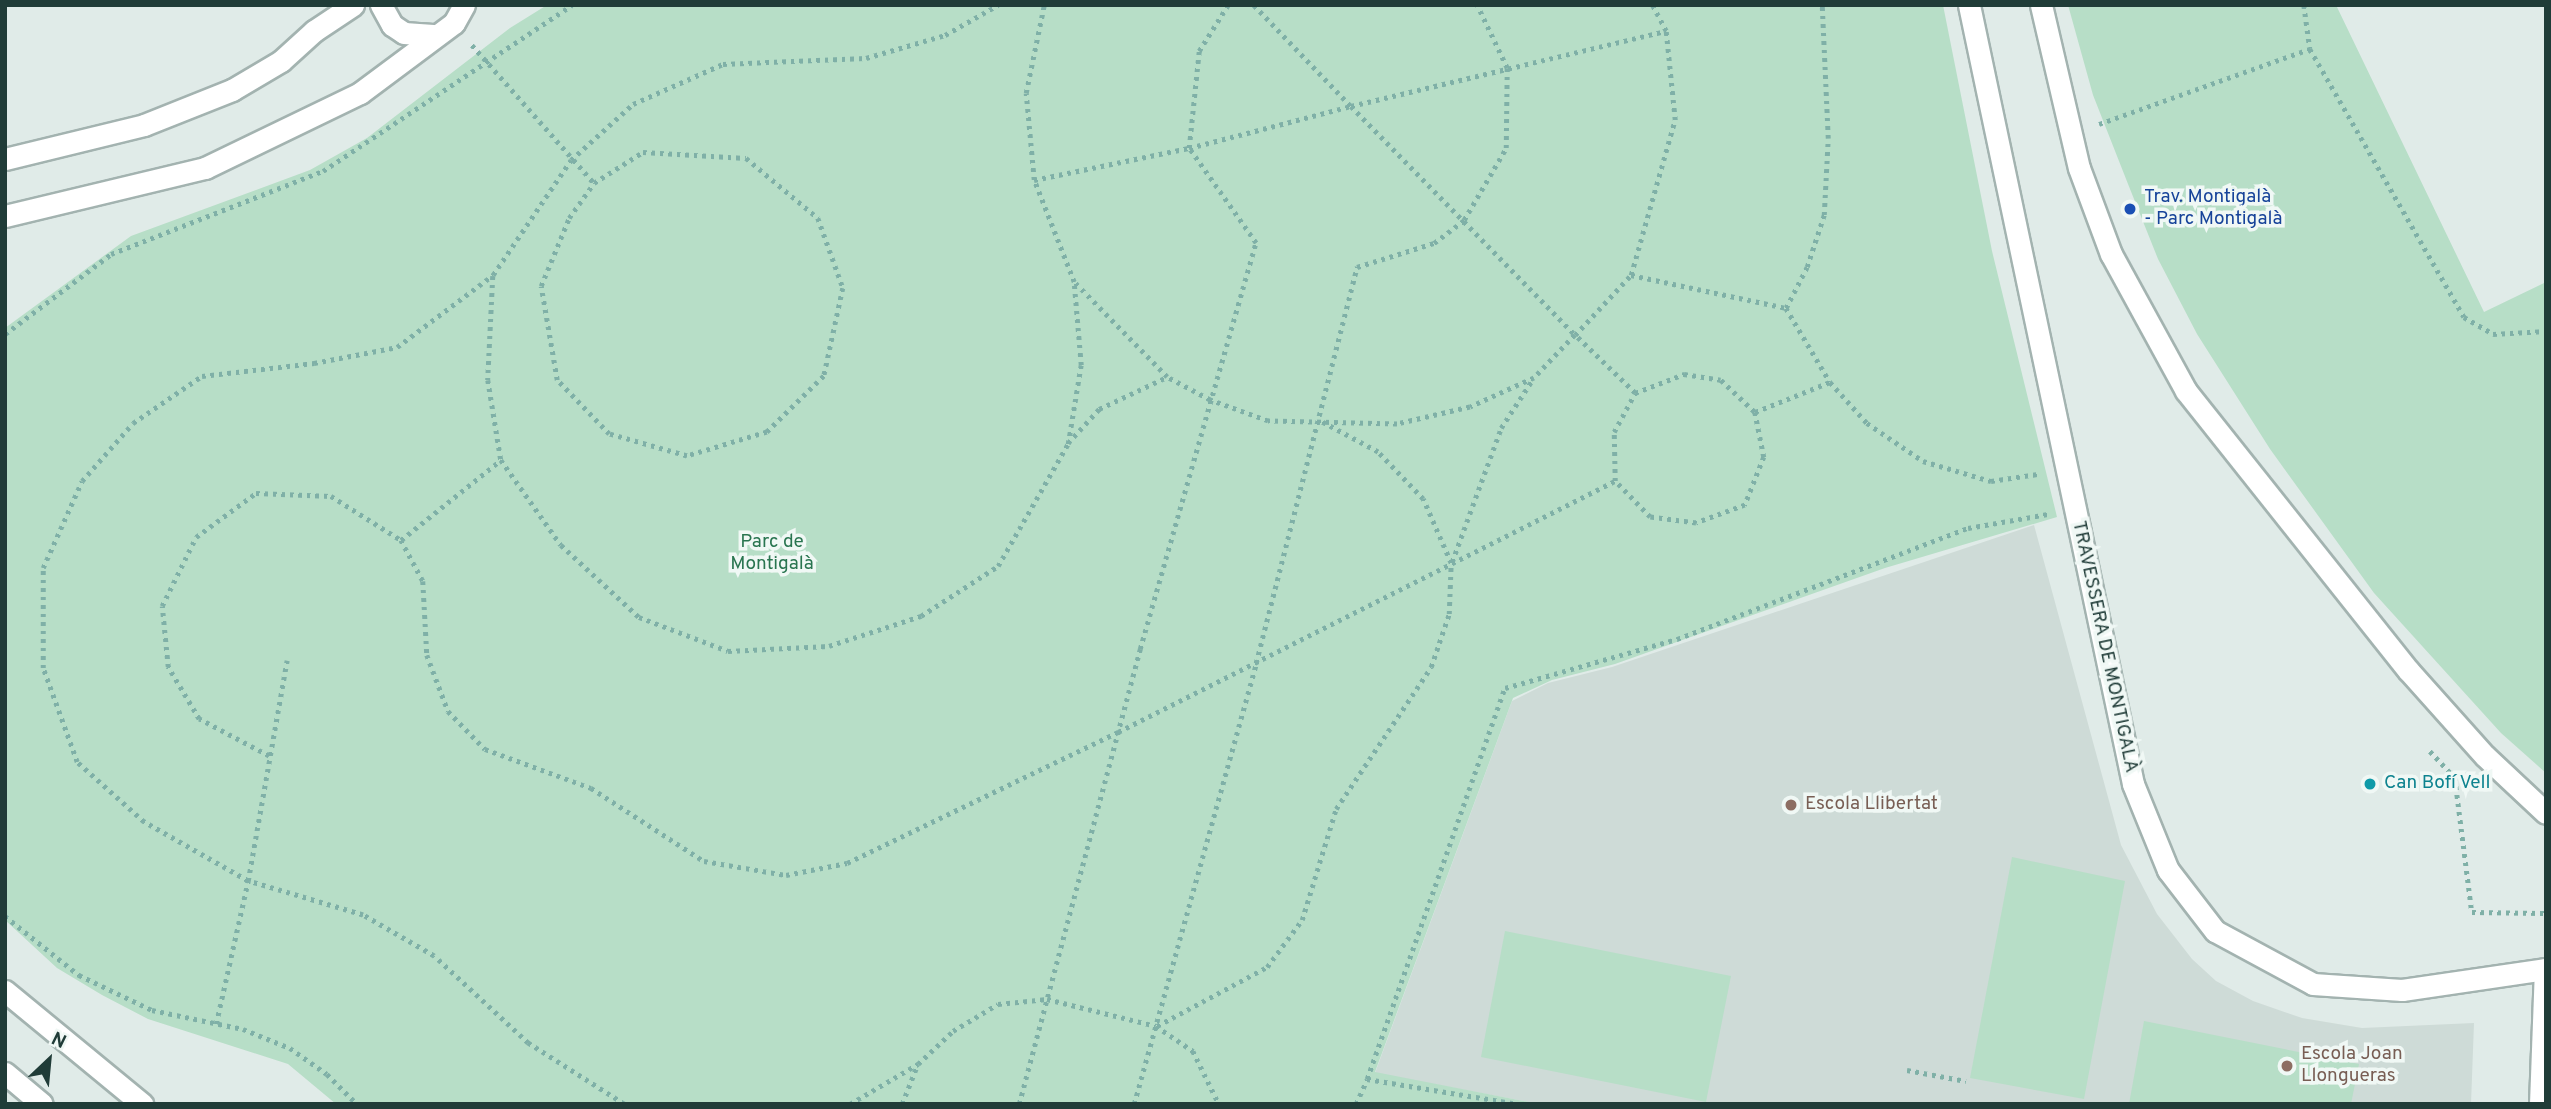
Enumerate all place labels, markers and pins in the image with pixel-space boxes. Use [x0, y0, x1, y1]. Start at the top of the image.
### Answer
place label: Trav. Montigalà - Parc Montigalà [2144, 187, 2282, 231]
marker: Trav. Montigalà - Parc Montigalà [2122, 201, 2138, 217]
place label: Can Bofí Vell [2384, 773, 2491, 795]
marker: Can Bofí Vell [2362, 776, 2378, 792]
place label: Escola Llibertat [1805, 794, 1938, 816]
marker: Escola Llibertat [1783, 797, 1799, 813]
place label: Escola Joan Llongueras [2301, 1044, 2403, 1088]
marker: Escola Joan Llongueras [2279, 1058, 2295, 1074]

